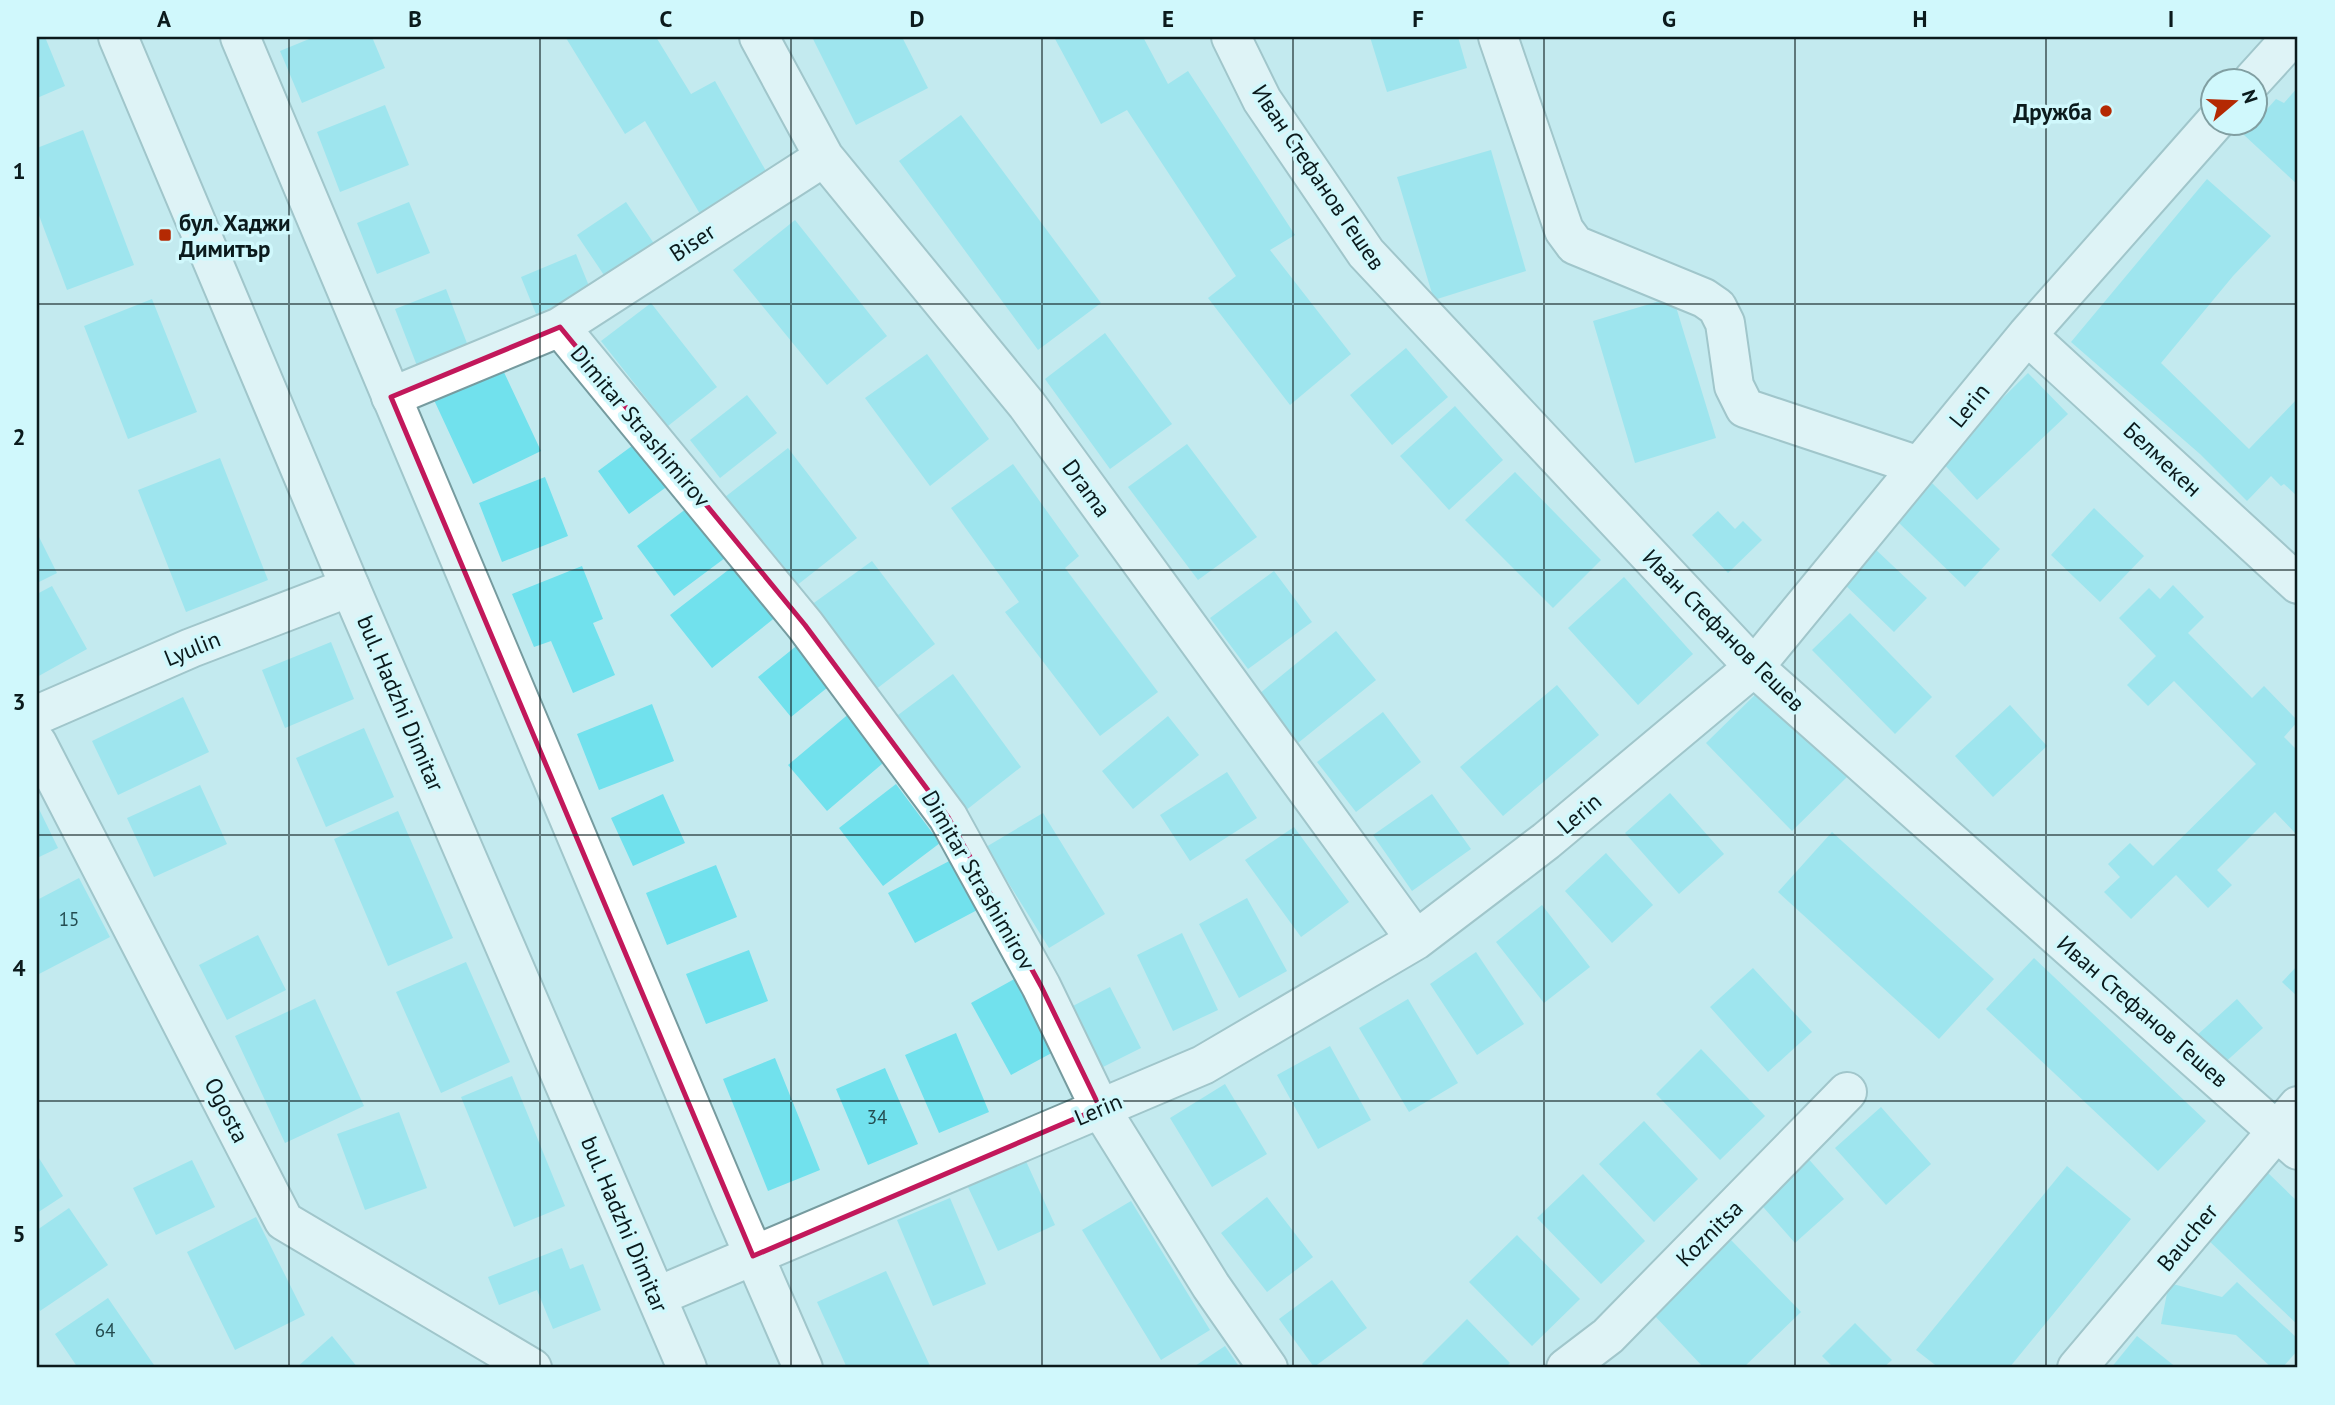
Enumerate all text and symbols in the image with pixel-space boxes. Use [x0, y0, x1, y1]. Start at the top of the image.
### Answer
text: A [157, 4, 171, 33]
text: B [408, 4, 422, 33]
text: C [660, 4, 673, 33]
text: D [910, 4, 924, 33]
text: E [1162, 4, 1174, 33]
text: F [1412, 4, 1424, 33]
text: G [1662, 4, 1676, 33]
text: H [1913, 4, 1927, 33]
text: I [2168, 4, 2174, 33]
north arrow [2198, 66, 2268, 136]
street label: Иван Стефанов Гешев [1246, 79, 1392, 275]
text: N [2237, 87, 2263, 106]
place label: Дружба [2013, 97, 2092, 126]
marker: Дружба [2098, 103, 2114, 119]
text: 1 [12, 156, 26, 185]
place label: бул. Хаджи Димитър [179, 208, 290, 263]
street label: Biser [664, 216, 720, 267]
marker: бул. Хаджи Димитър [157, 227, 173, 243]
street label: Dimitar Strashimirov [565, 339, 717, 513]
street label: Lerin [1942, 377, 1996, 433]
street label: Белмекен [2118, 415, 2208, 503]
text: 2 [12, 422, 26, 451]
street label: Drama [1056, 453, 1118, 523]
street label: Иван Стефанов Гешев [1637, 543, 1811, 717]
street label: bul. Hadzhi Dimitar [351, 611, 451, 795]
street label: Lyulin [160, 624, 224, 672]
text: 3 [12, 687, 26, 716]
street label: Dimitar Strashimirov [916, 785, 1042, 975]
street label: Lerin [1551, 786, 1607, 840]
house number: 15 [59, 907, 79, 931]
street label: Иван Стефанов Гешев [2051, 929, 2235, 1093]
text: 4 [12, 953, 26, 982]
street label: Ogosta [198, 1073, 256, 1147]
street label: Lerin [1070, 1086, 1126, 1132]
house number: 34 [867, 1105, 887, 1129]
street label: bul. Hadzhi Dimitar [575, 1132, 675, 1316]
street label: Koznitsa [1669, 1193, 1749, 1273]
street label: Baucher [2150, 1197, 2224, 1277]
text: 5 [12, 1219, 26, 1248]
house number: 64 [95, 1318, 115, 1342]

